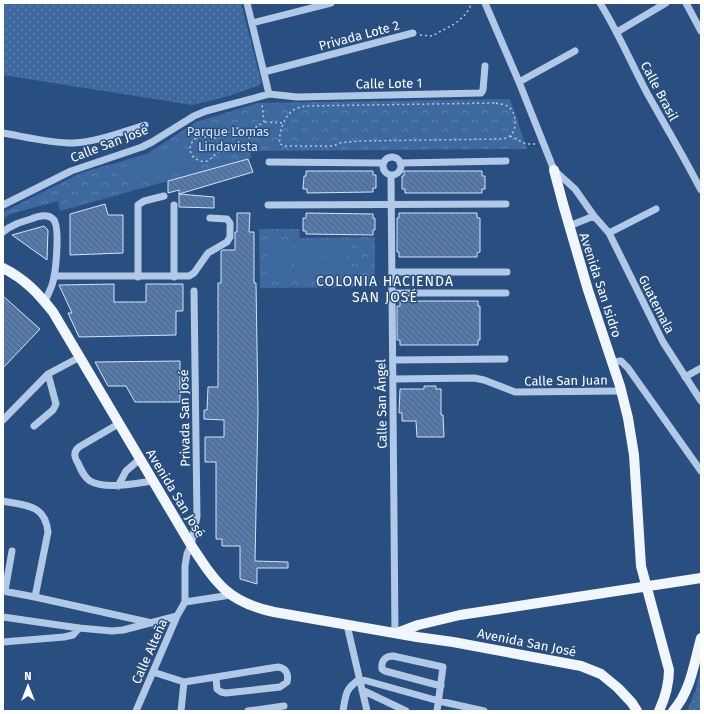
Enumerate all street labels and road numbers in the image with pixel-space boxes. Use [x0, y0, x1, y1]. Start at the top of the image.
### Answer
street label: Privada Lote 2 [317, 18, 401, 53]
street label: Calle Brasil [638, 59, 682, 124]
street label: Calle Lote 1 [356, 75, 422, 92]
street label: Calle San José [68, 122, 150, 165]
street label: Avenida San Isidro [577, 231, 625, 339]
street label: Guatemala [635, 273, 678, 336]
street label: Calle San Ángel [373, 359, 390, 449]
street label: Privada San José [176, 369, 193, 467]
street label: Calle San Juan [524, 372, 608, 389]
street label: Avenida San José [143, 446, 208, 540]
street label: Calle Alteña [128, 616, 170, 686]
street label: Avenida San José [476, 626, 578, 659]

